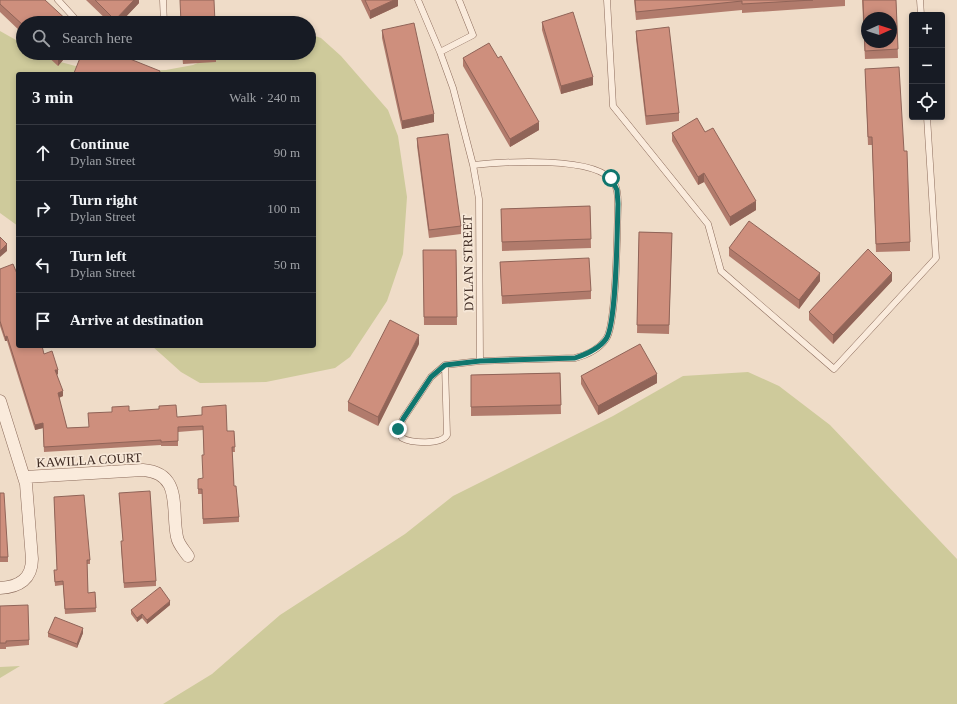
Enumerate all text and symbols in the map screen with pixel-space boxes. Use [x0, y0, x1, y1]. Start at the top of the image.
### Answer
north arrow [861, 12, 897, 48]
map controls [909, 12, 945, 120]
button: + [909, 12, 945, 48]
search box [16, 16, 316, 60]
icon: search [30, 27, 52, 49]
text: Search here [62, 30, 132, 46]
button: − [909, 48, 945, 84]
button: locate [909, 84, 945, 120]
text: 3 min [32, 88, 73, 107]
text: Walk · 240 m [229, 90, 300, 105]
text: Continue [70, 136, 129, 152]
icon: ahead [32, 142, 54, 164]
text: 90 m [274, 145, 300, 160]
text: Dylan Street [70, 153, 135, 168]
route start [602, 169, 620, 187]
text: Turn right [70, 192, 137, 208]
icon: right [32, 198, 54, 220]
text: 100 m [267, 201, 300, 216]
text: Dylan Street [70, 209, 135, 224]
street label: DYLAN STREET [460, 215, 476, 311]
text: Turn left [70, 248, 127, 264]
icon: left [32, 254, 54, 276]
text: 50 m [274, 257, 300, 272]
text: Dylan Street [70, 265, 135, 280]
icon: arrive [32, 310, 54, 332]
text: Arrive at destination [70, 312, 203, 328]
route end [389, 420, 407, 438]
street label: KAWILLA COURT [36, 450, 142, 470]

